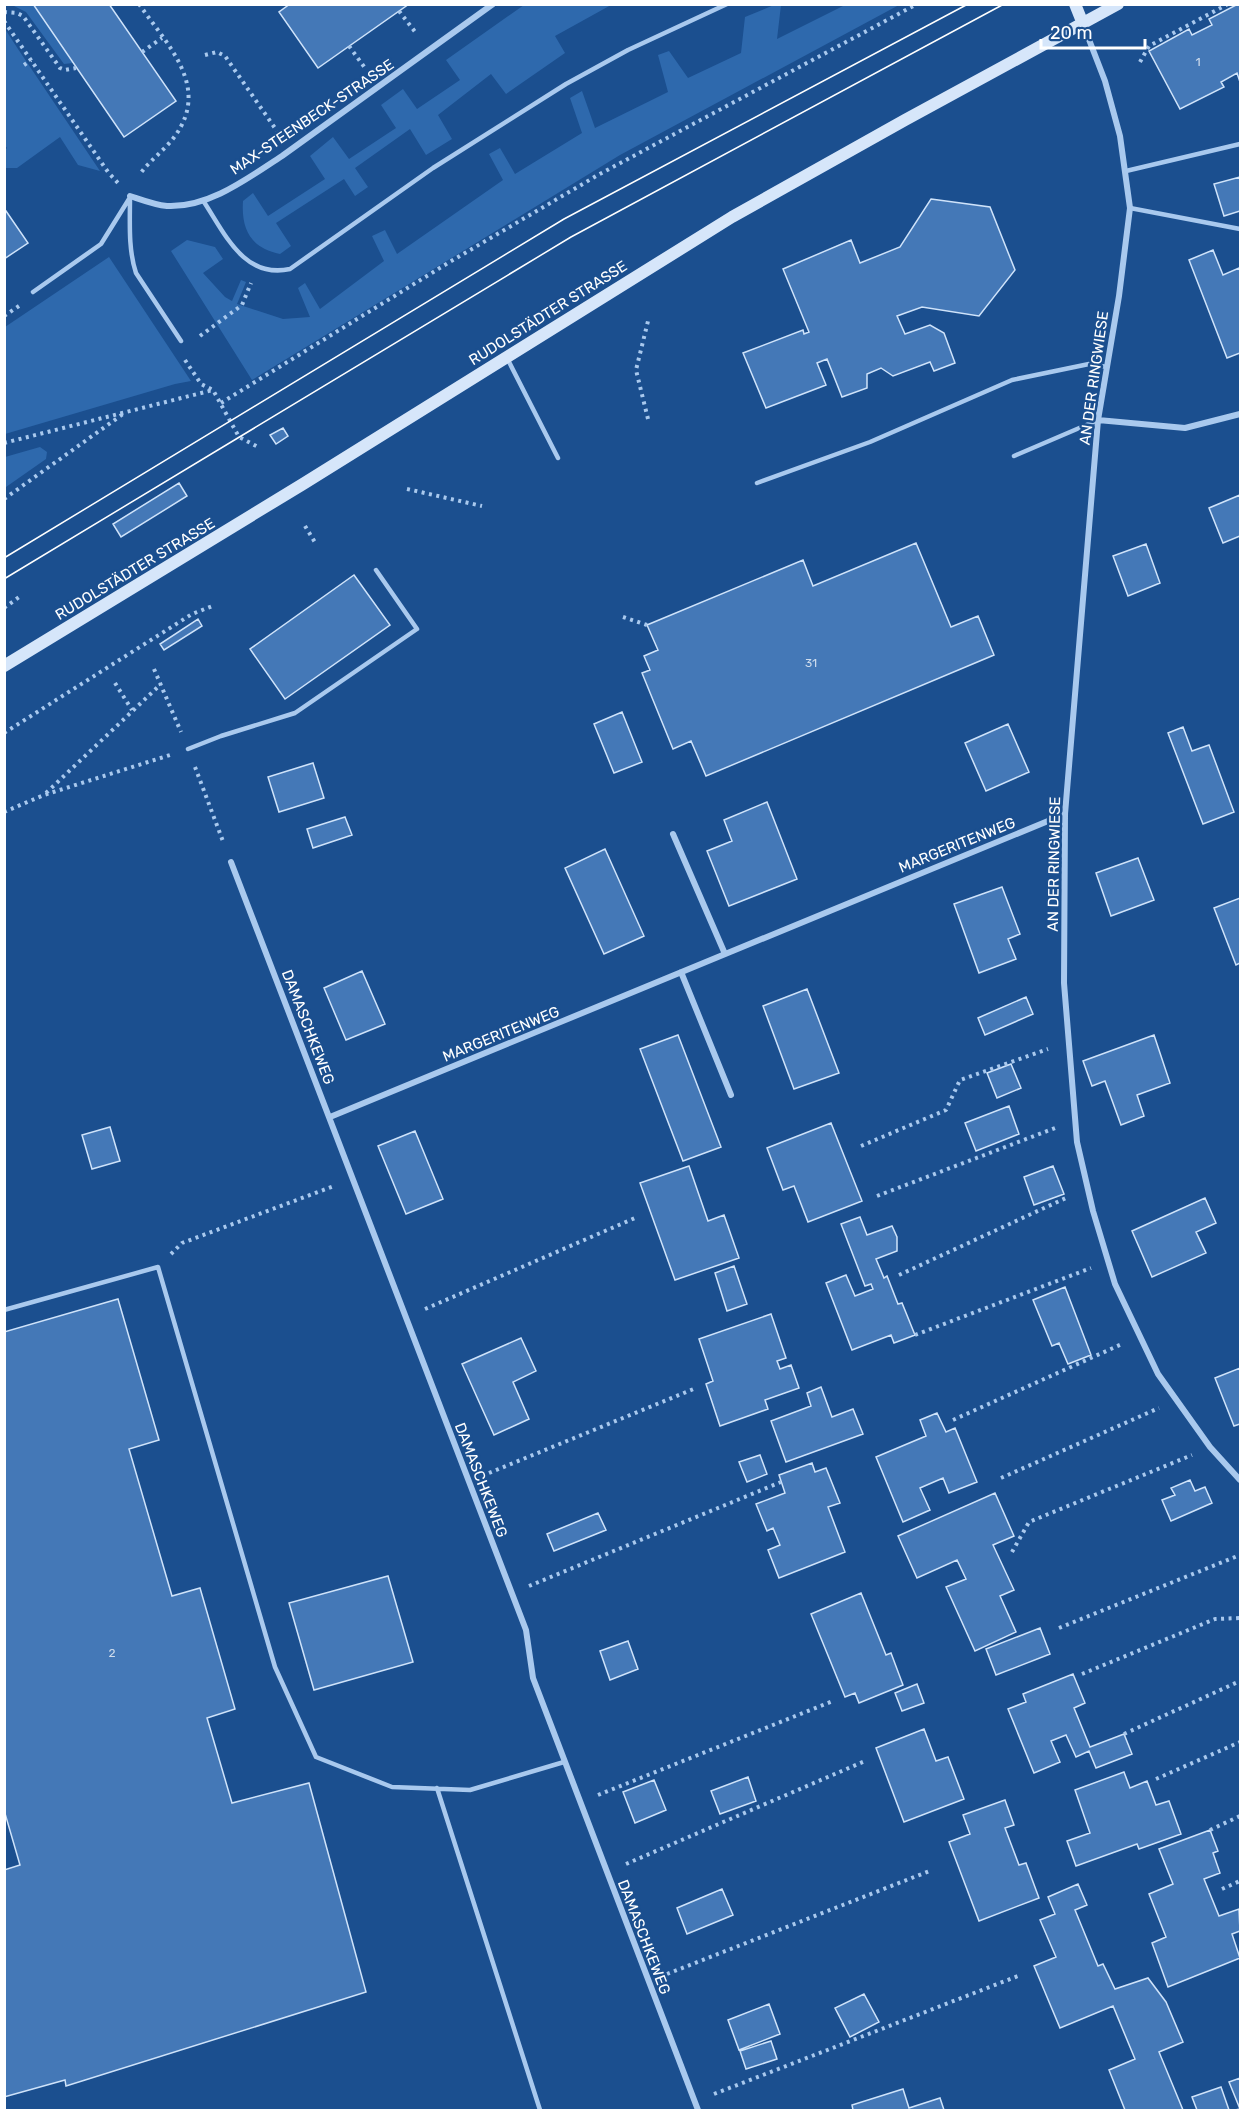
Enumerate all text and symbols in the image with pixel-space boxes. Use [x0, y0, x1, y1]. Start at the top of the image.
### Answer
scale bar [1041, 12, 1144, 50]
text: 20 m [1050, 22, 1092, 44]
street label: MAX-STEENBECK-STRASSE [227, 55, 397, 179]
house number: 1 [1195, 55, 1201, 69]
street label: RUDOLSTÄDTER STRASSE [466, 257, 630, 369]
street label: AN DER RINGWIESE [1076, 310, 1112, 446]
street label: RUDOLSTÄDTER STRASSE [52, 514, 218, 624]
house number: 31 [805, 656, 817, 670]
street label: AN DER RINGWIESE [1044, 796, 1064, 932]
street label: MARGERITENWEG [896, 813, 1018, 877]
street label: DAMASCHKEWEG [278, 967, 338, 1087]
street label: MARGERITENWEG [440, 1002, 562, 1066]
street label: DAMASCHKEWEG [451, 1420, 511, 1540]
house number: 2 [108, 1646, 116, 1660]
street label: DAMASCHKEWEG [614, 1877, 674, 1997]

